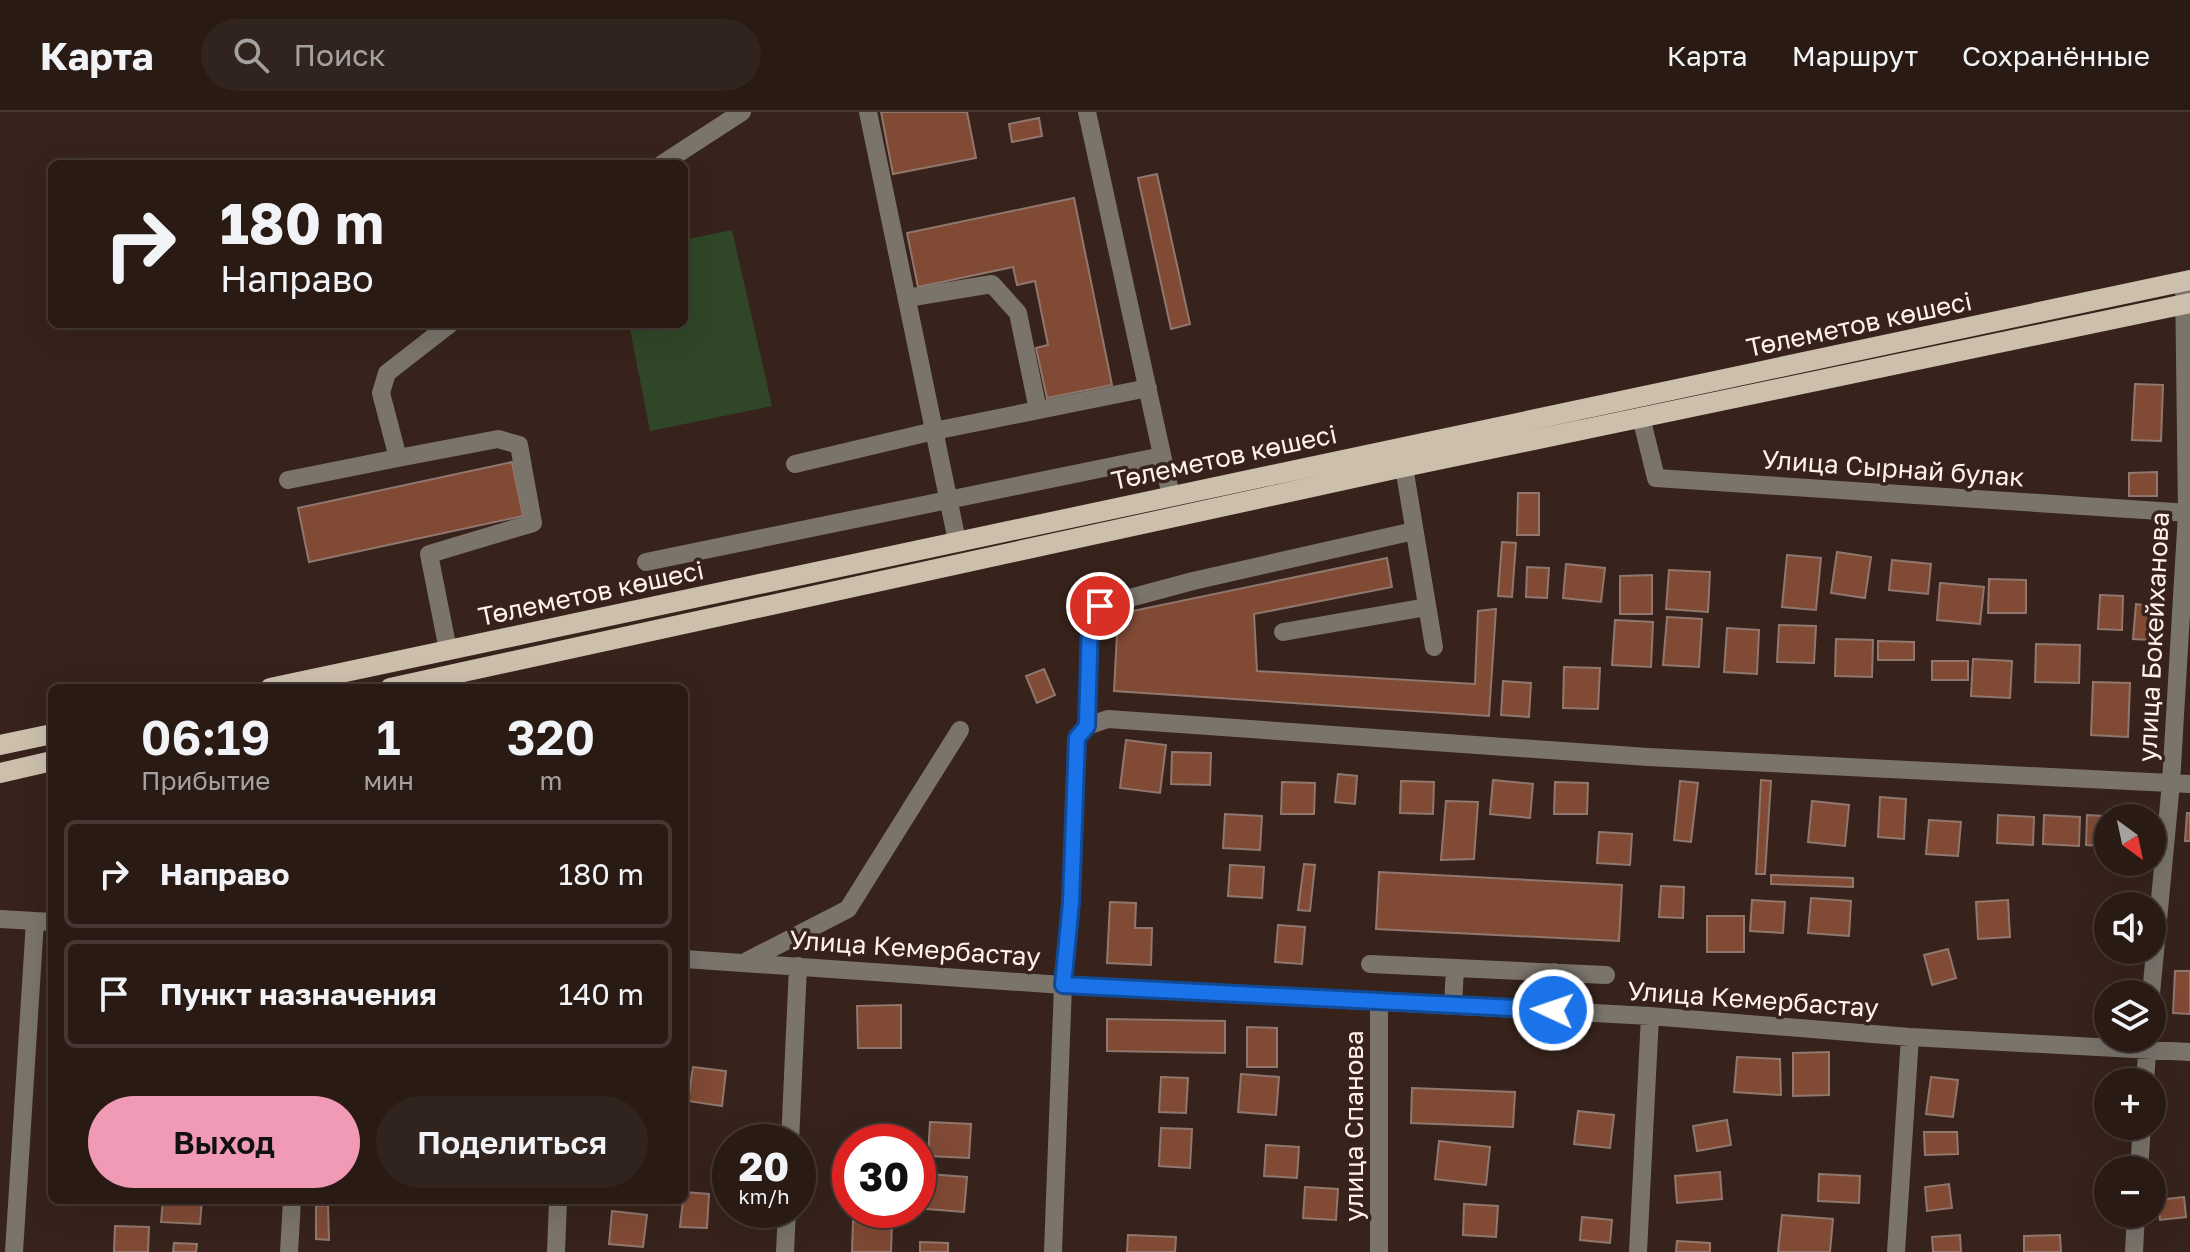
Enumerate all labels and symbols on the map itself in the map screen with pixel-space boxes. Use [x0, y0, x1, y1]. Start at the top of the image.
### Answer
street label: Төлеметов көшесі [1744, 285, 1974, 363]
street label: Төлеметов көшесі [1109, 418, 1339, 496]
street label: Улица Сырнай булак [1761, 443, 2025, 493]
street label: улица Бокейханова [2131, 511, 2175, 763]
street label: Төлеметов көшесі [476, 554, 706, 632]
pin [1066, 572, 1134, 640]
north arrow [2094, 804, 2166, 876]
street label: Улица Кемербастау [788, 924, 1042, 972]
position arrow [1511, 968, 1595, 1052]
street label: Улица Кемербастау [1626, 975, 1880, 1023]
street label: улица Спанова [1338, 1030, 1369, 1222]
speed limit sign: 30 [832, 1124, 936, 1228]

